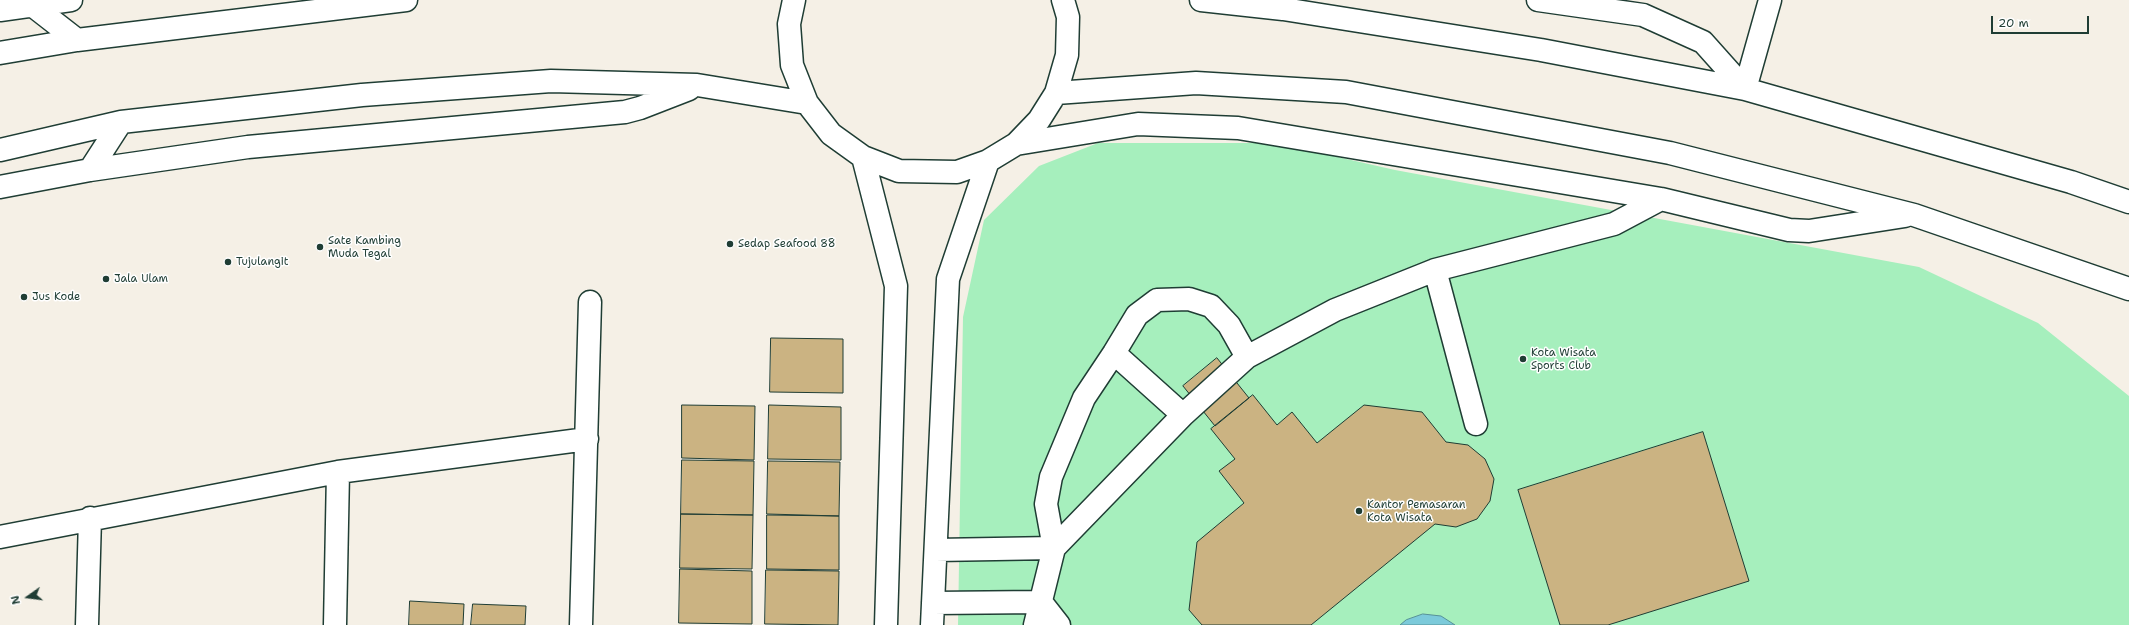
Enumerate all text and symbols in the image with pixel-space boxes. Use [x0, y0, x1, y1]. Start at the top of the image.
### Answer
scale bar [1993, 8, 2091, 34]
text: 20 m [1998, 15, 2029, 31]
place label: Sate Kambing Muda Tegal [328, 234, 401, 260]
place label: Sedap Seafood 88 [738, 237, 835, 251]
marker: Sedap Seafood 88 [725, 239, 735, 249]
marker: Sate Kambing Muda Tegal [315, 242, 325, 252]
place label: Tujulangit [236, 255, 288, 269]
marker: Tujulangit [223, 257, 233, 267]
place label: Jala Ulam [114, 272, 168, 286]
marker: Jala Ulam [101, 274, 111, 284]
place label: Jus Kode [32, 290, 80, 304]
marker: Jus Kode [19, 292, 29, 302]
place label: Kota Wisata Sports Club [1531, 346, 1596, 372]
marker: Kota Wisata Sports Club [1518, 354, 1528, 364]
place label: Kantor Pemasaran Kota Wisata [1367, 498, 1466, 524]
marker: Kantor Pemasaran Kota Wisata [1354, 506, 1364, 516]
north arrow [8, 577, 48, 617]
text: N [8, 594, 24, 606]

